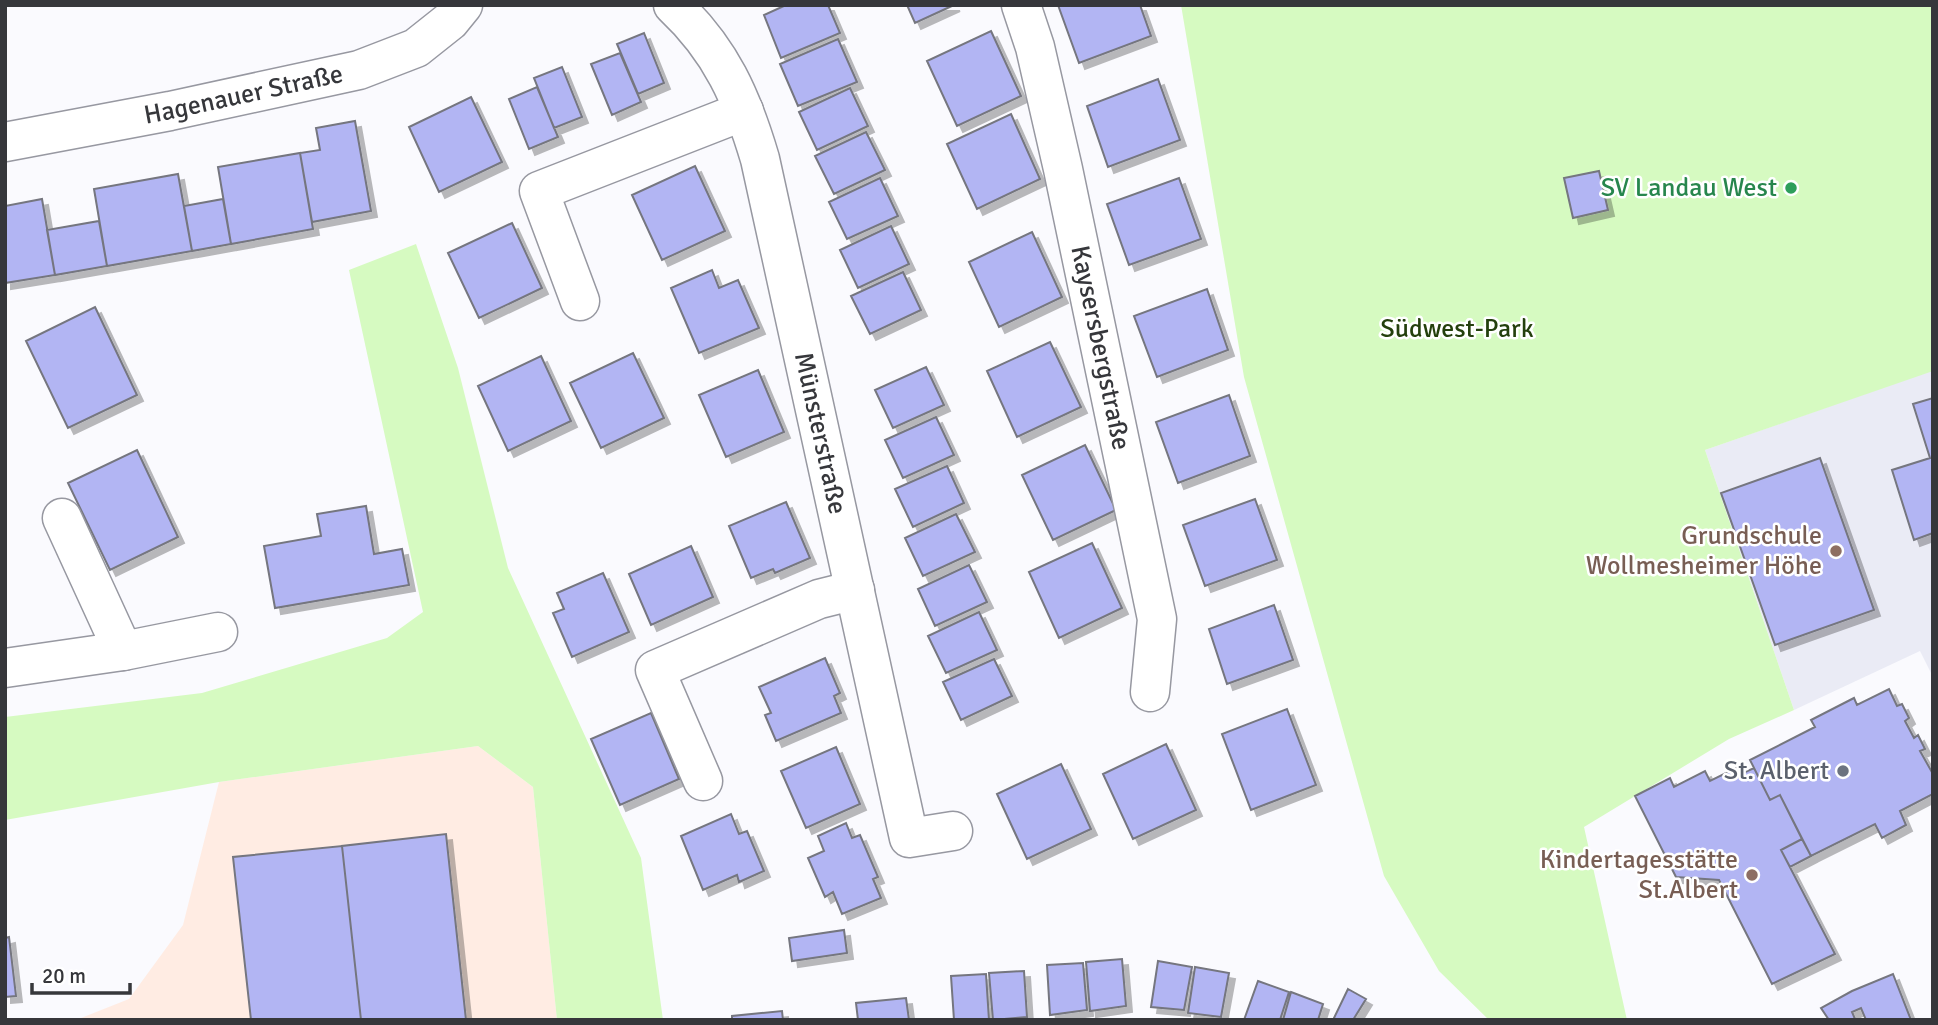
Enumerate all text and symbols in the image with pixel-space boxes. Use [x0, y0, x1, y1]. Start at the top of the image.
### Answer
street label: Hagenauer Straße [141, 58, 346, 132]
place label: SV Landau West [1601, 172, 1777, 204]
marker: SV Landau West [1783, 180, 1799, 196]
street label: Kaysersbergstraße [1063, 243, 1137, 453]
park label: Südwest-Park [1380, 313, 1534, 345]
street label: Münsterstraße [787, 349, 853, 517]
place label: Grundschule Wollmesheimer Höhe [1586, 520, 1822, 582]
marker: Grundschule Wollmesheimer Höhe [1828, 543, 1844, 559]
place label: St. Albert [1724, 755, 1829, 787]
marker: St. Albert [1835, 763, 1851, 779]
place label: Kindertagesstätte St.Albert [1540, 844, 1738, 906]
marker: Kindertagesstätte St.Albert [1744, 867, 1760, 883]
scale bar [32, 951, 130, 995]
text: 20 m [42, 963, 86, 989]

